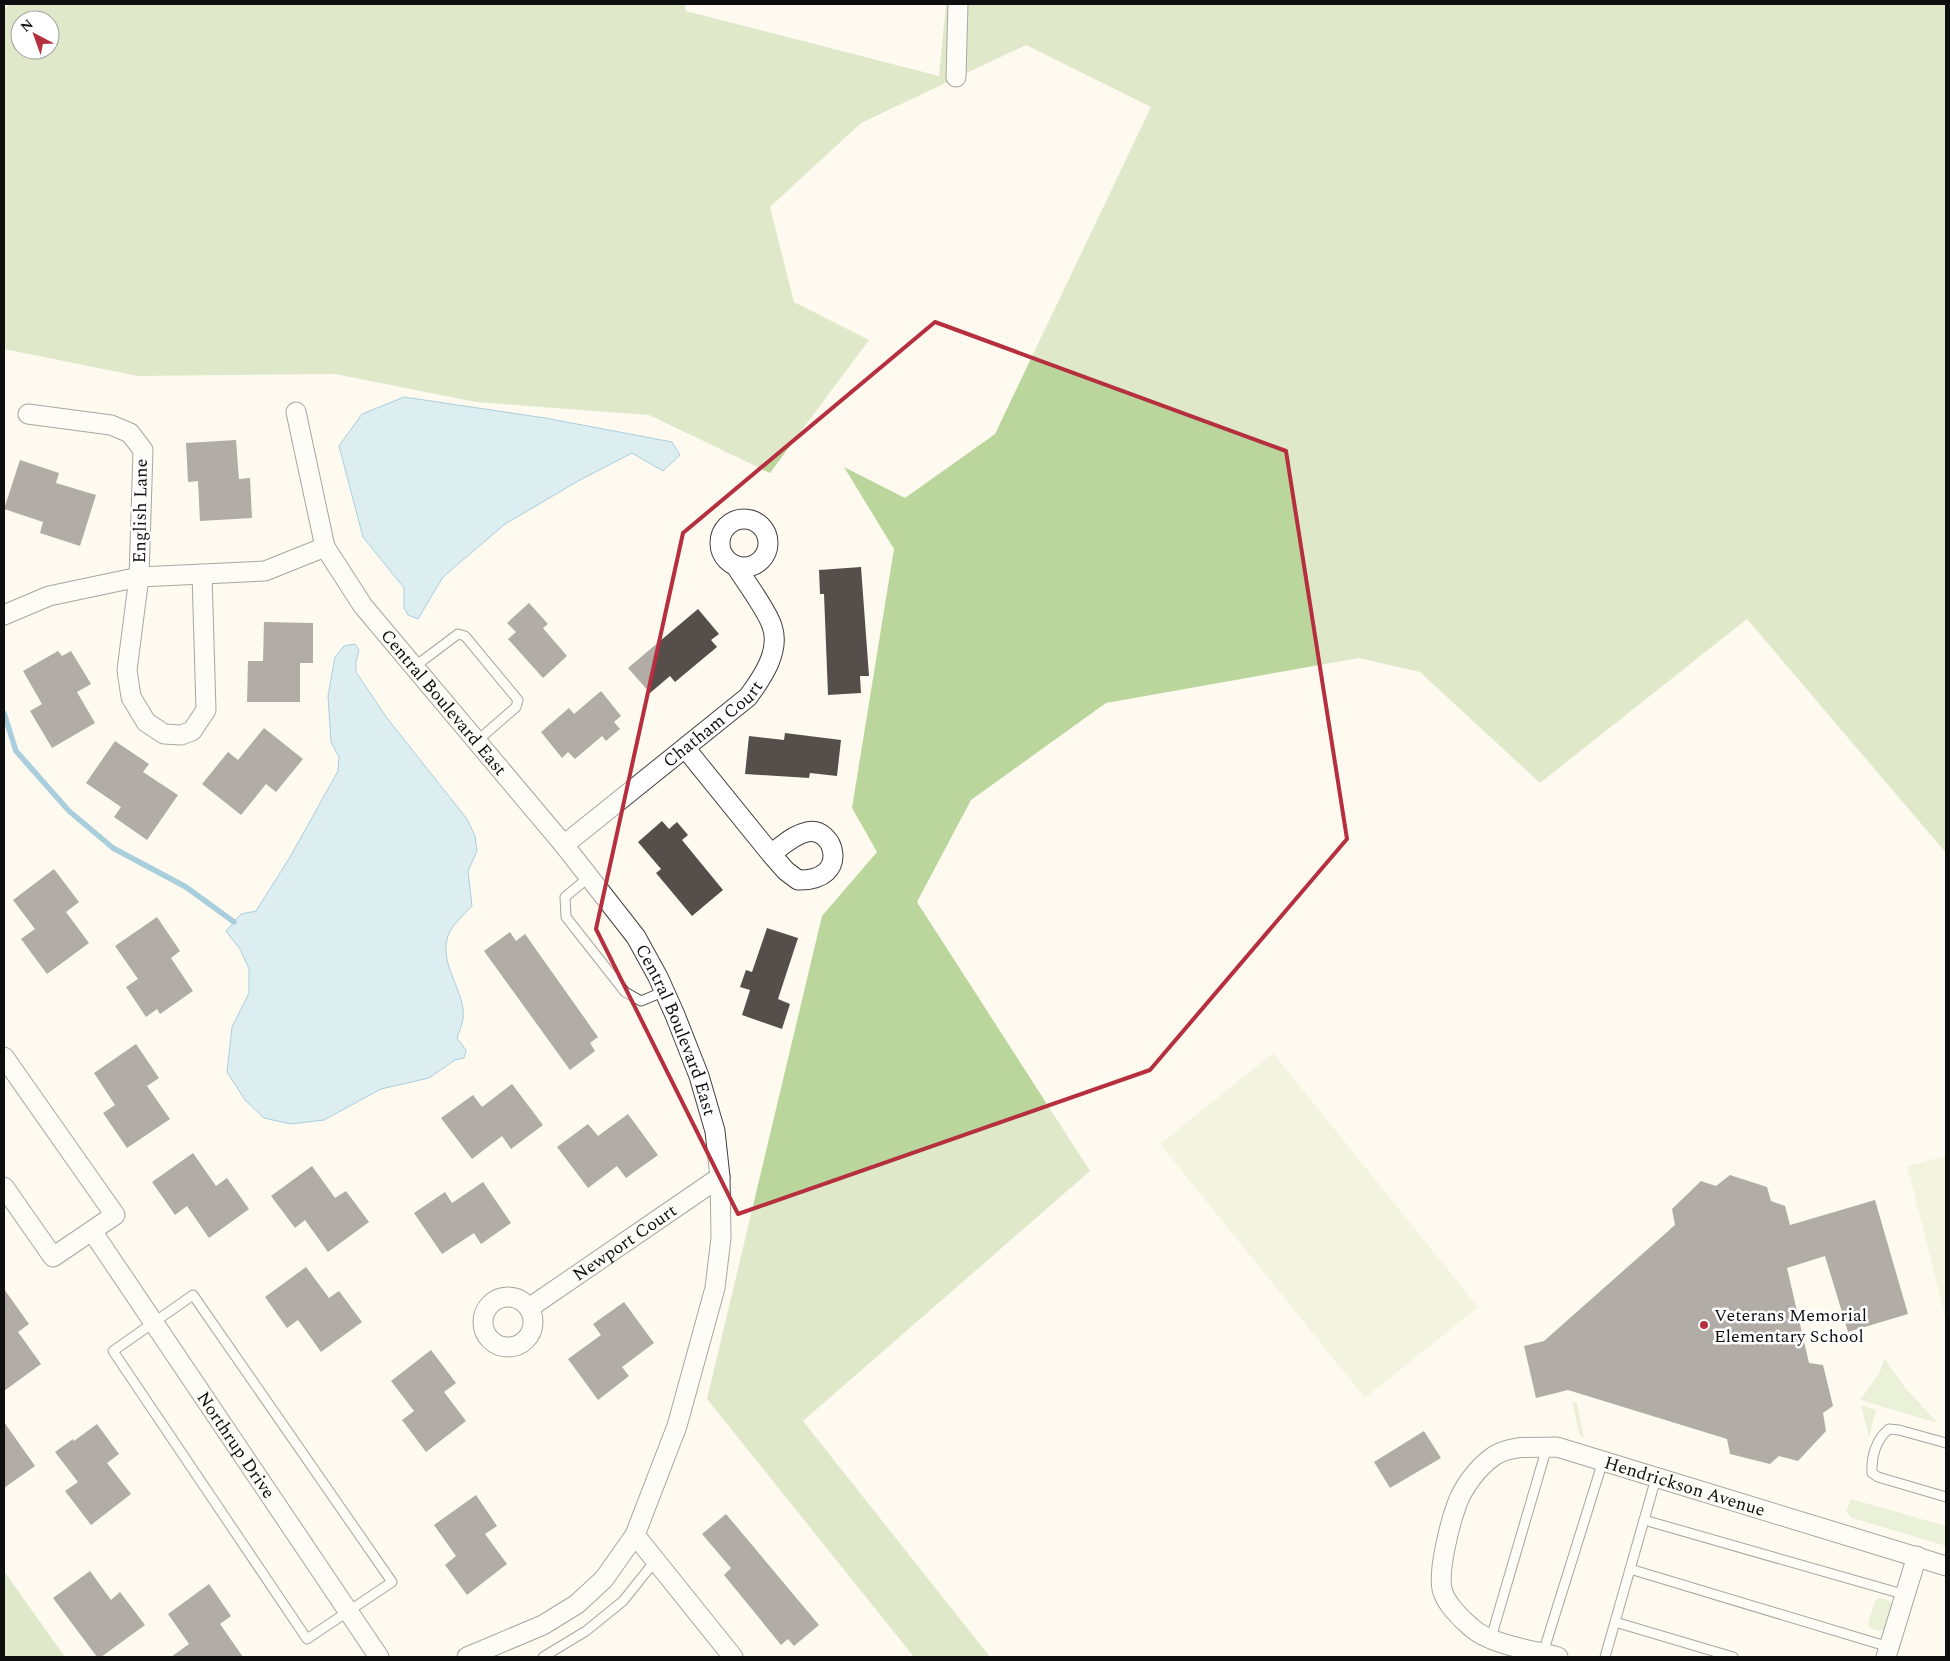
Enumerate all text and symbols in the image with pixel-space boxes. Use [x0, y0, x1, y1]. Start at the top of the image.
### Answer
north arrow [10, 10, 60, 60]
text: N [16, 14, 38, 37]
street label: English Lane [126, 458, 155, 564]
street label: Central Boulevard East [374, 623, 513, 782]
street label: Chatham Court [657, 675, 770, 775]
street label: Central Boulevard East [628, 939, 723, 1119]
street label: Newport Court [567, 1197, 683, 1288]
place label: Veterans Memorial Elementary School [1714, 1302, 1867, 1350]
marker: Veterans Memorial Elementary School [1698, 1319, 1710, 1331]
street label: Northrup Drive [190, 1386, 282, 1504]
street label: Hendrickson Avenue [1601, 1449, 1768, 1524]

